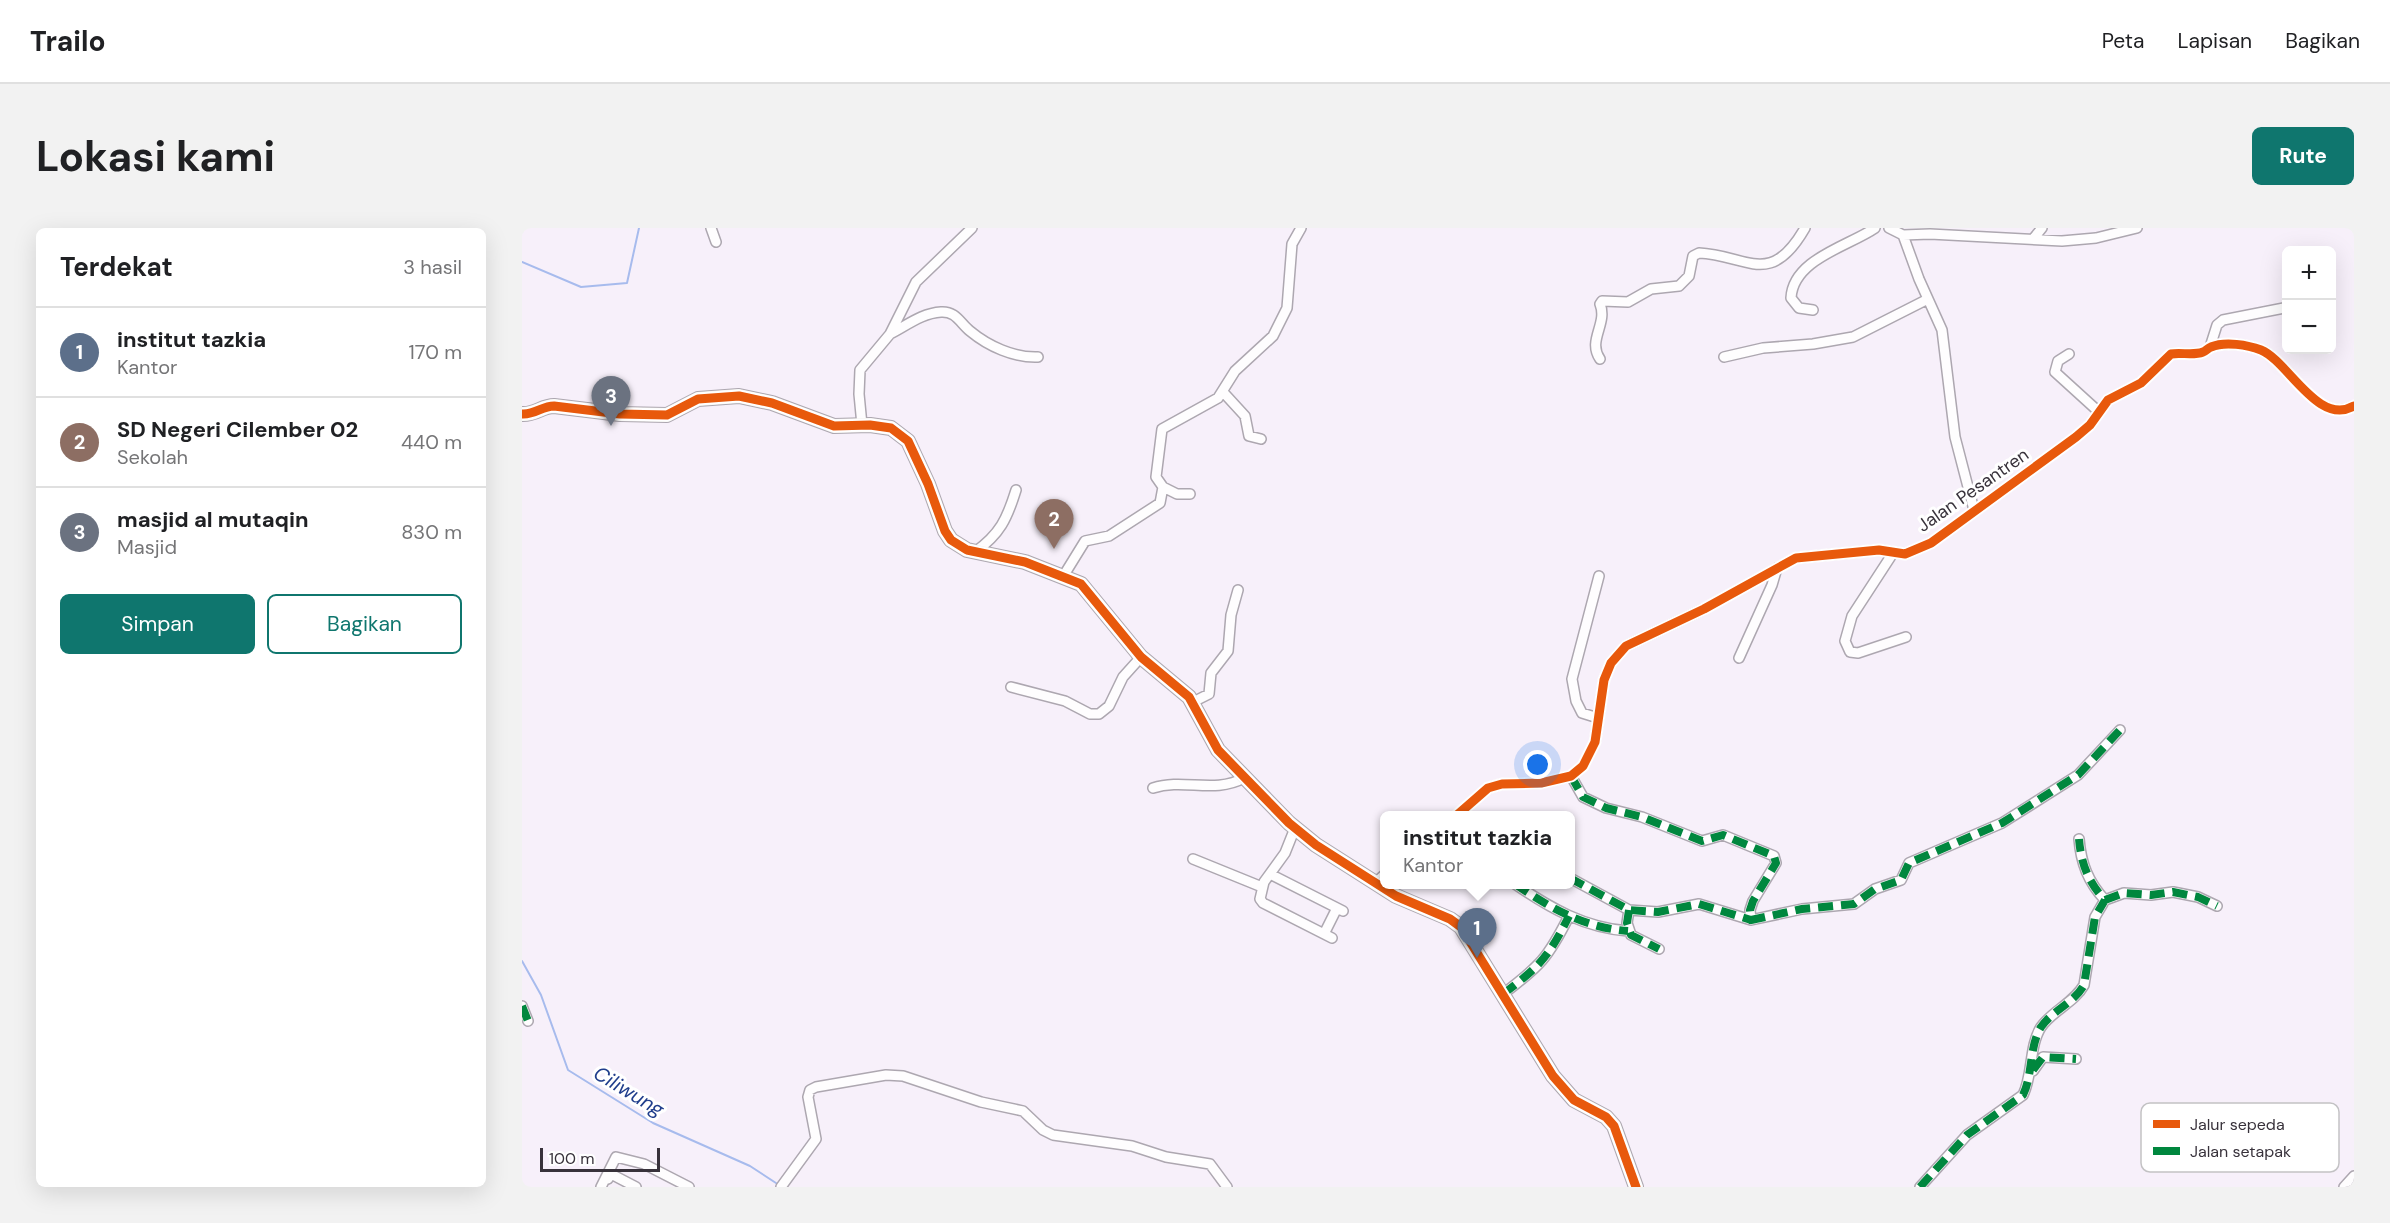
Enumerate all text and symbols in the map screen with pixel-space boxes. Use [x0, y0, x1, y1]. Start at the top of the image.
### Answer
text: Trailo [30, 23, 106, 60]
text: Peta [2102, 27, 2144, 55]
text: Lapisan [2177, 27, 2252, 55]
text: Bagikan [2285, 27, 2360, 55]
button: Rute [2252, 127, 2354, 185]
text: Lokasi kami [36, 129, 275, 184]
map controls [2282, 246, 2336, 354]
button: + [2282, 246, 2336, 300]
text: Terdekat [60, 250, 173, 284]
text: 3 hasil [403, 254, 462, 280]
button: − [2282, 300, 2336, 354]
text: institut tazkia [117, 325, 266, 354]
text: 1 [76, 339, 83, 365]
text: 170 m [409, 339, 462, 365]
text: Kantor [117, 354, 177, 380]
pin: 3 [592, 376, 631, 426]
text: SD Negeri Cilember 02 [117, 415, 358, 444]
text: 2 [74, 429, 85, 455]
text: 440 m [401, 429, 462, 455]
street label: Jalan Pesantren [1912, 443, 2034, 537]
text: Sekolah [117, 444, 188, 470]
pin: 2 [1034, 500, 1074, 549]
text: masjid al mutaqin [117, 505, 309, 534]
text: 3 [73, 519, 86, 545]
text: 830 m [401, 519, 462, 545]
text: Masjid [117, 534, 177, 560]
button: Simpan [60, 594, 255, 654]
button: Bagikan [267, 594, 462, 654]
your location [1523, 750, 1552, 779]
popup [1380, 811, 1575, 889]
text: institut tazkia [1403, 823, 1552, 852]
text: Kantor [1403, 852, 1463, 878]
pin: 1 [1458, 908, 1496, 958]
water label: Ciliwung [589, 1060, 670, 1123]
legend [2141, 1103, 2339, 1172]
text: Jalur sepeda [2190, 1114, 2285, 1135]
text: Jalan setapak [2190, 1141, 2291, 1162]
scale bar [540, 1145, 660, 1172]
text: 100 m [549, 1148, 594, 1169]

